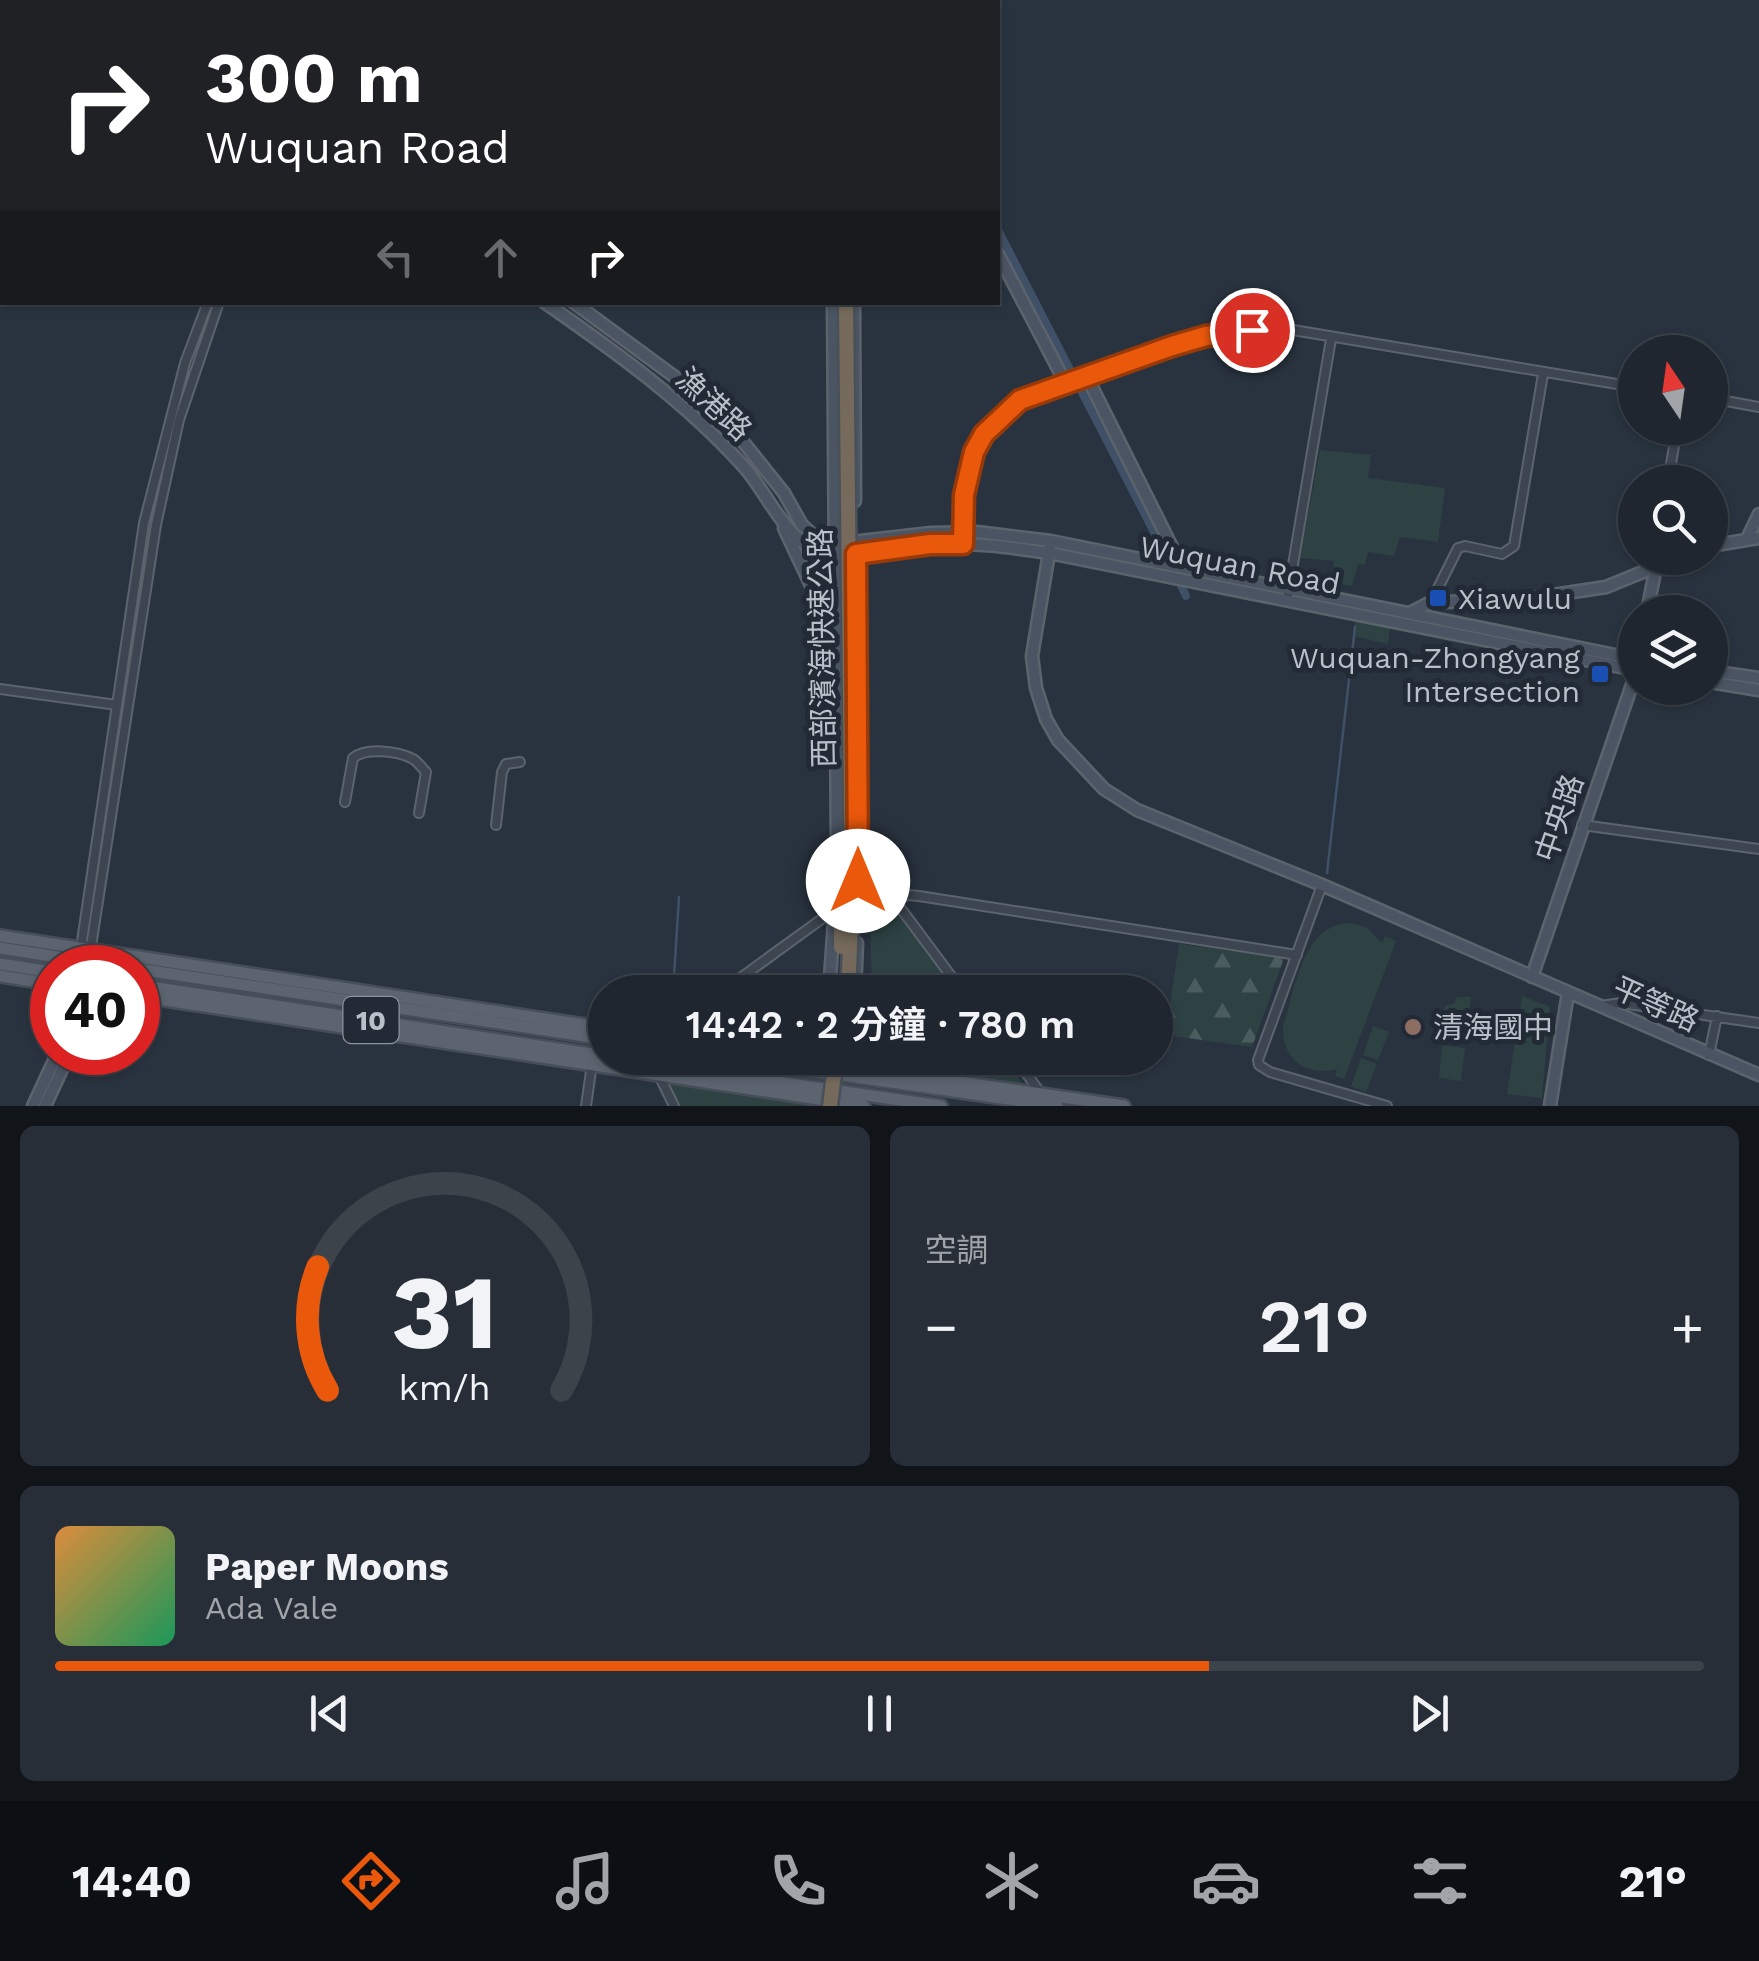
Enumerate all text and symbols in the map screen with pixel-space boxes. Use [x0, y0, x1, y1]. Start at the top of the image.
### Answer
text: 300 m [205, 37, 423, 119]
icon: right [40, 40, 170, 170]
text: Wuquan Road [205, 121, 510, 174]
icon: left [368, 230, 423, 285]
icon: ahead [473, 230, 528, 285]
icon: right [578, 230, 633, 285]
pin [1210, 288, 1295, 373]
icon: arrive [1225, 303, 1280, 358]
north arrow [1618, 335, 1728, 445]
map controls [1618, 335, 1728, 705]
street label: 漁港路 [669, 361, 759, 447]
button: search [1618, 465, 1728, 575]
street label: 西部濱海快速公路 [802, 528, 842, 768]
street label: Wuquan Road [1137, 528, 1343, 602]
place label: Xiawulu [1458, 581, 1572, 616]
marker: Xiawulu [1427, 587, 1449, 609]
button: layers [1618, 595, 1728, 705]
place label: Wuquan-Zhongyang Intersection [1290, 640, 1580, 709]
marker: Wuquan-Zhongyang Intersection [1589, 663, 1611, 685]
street label: 中央路 [1528, 770, 1590, 866]
position arrow [806, 829, 910, 933]
speed limit sign: 40 [30, 945, 160, 1075]
street label: 平等路 [1608, 970, 1704, 1038]
road number: 10 [344, 997, 398, 1043]
text: 14:42 · 2 分鐘 · 780 m [686, 1003, 1075, 1047]
place label: 清海國中 [1433, 1010, 1553, 1045]
marker: 清海國中 [1402, 1016, 1424, 1038]
text: 空調 [925, 1231, 989, 1269]
text: 31 [392, 1251, 498, 1373]
text: 21° [1258, 1282, 1370, 1370]
text: − [925, 1295, 958, 1359]
text: + [1671, 1295, 1704, 1359]
text: km/h [399, 1367, 491, 1409]
text: Paper Moons [205, 1545, 449, 1589]
text: Ada Vale [205, 1589, 338, 1627]
icon: previous [302, 1686, 357, 1741]
icon: pause [852, 1686, 907, 1741]
icon: next [1402, 1686, 1457, 1741]
icon: directions [336, 1846, 406, 1916]
icon: music [550, 1846, 620, 1916]
icon: phone [763, 1846, 833, 1916]
icon: climate [977, 1846, 1047, 1916]
icon: car [1191, 1846, 1261, 1916]
icon: filters [1405, 1846, 1475, 1916]
text: 14:40 [72, 1855, 192, 1908]
text: 21° [1619, 1855, 1687, 1908]

